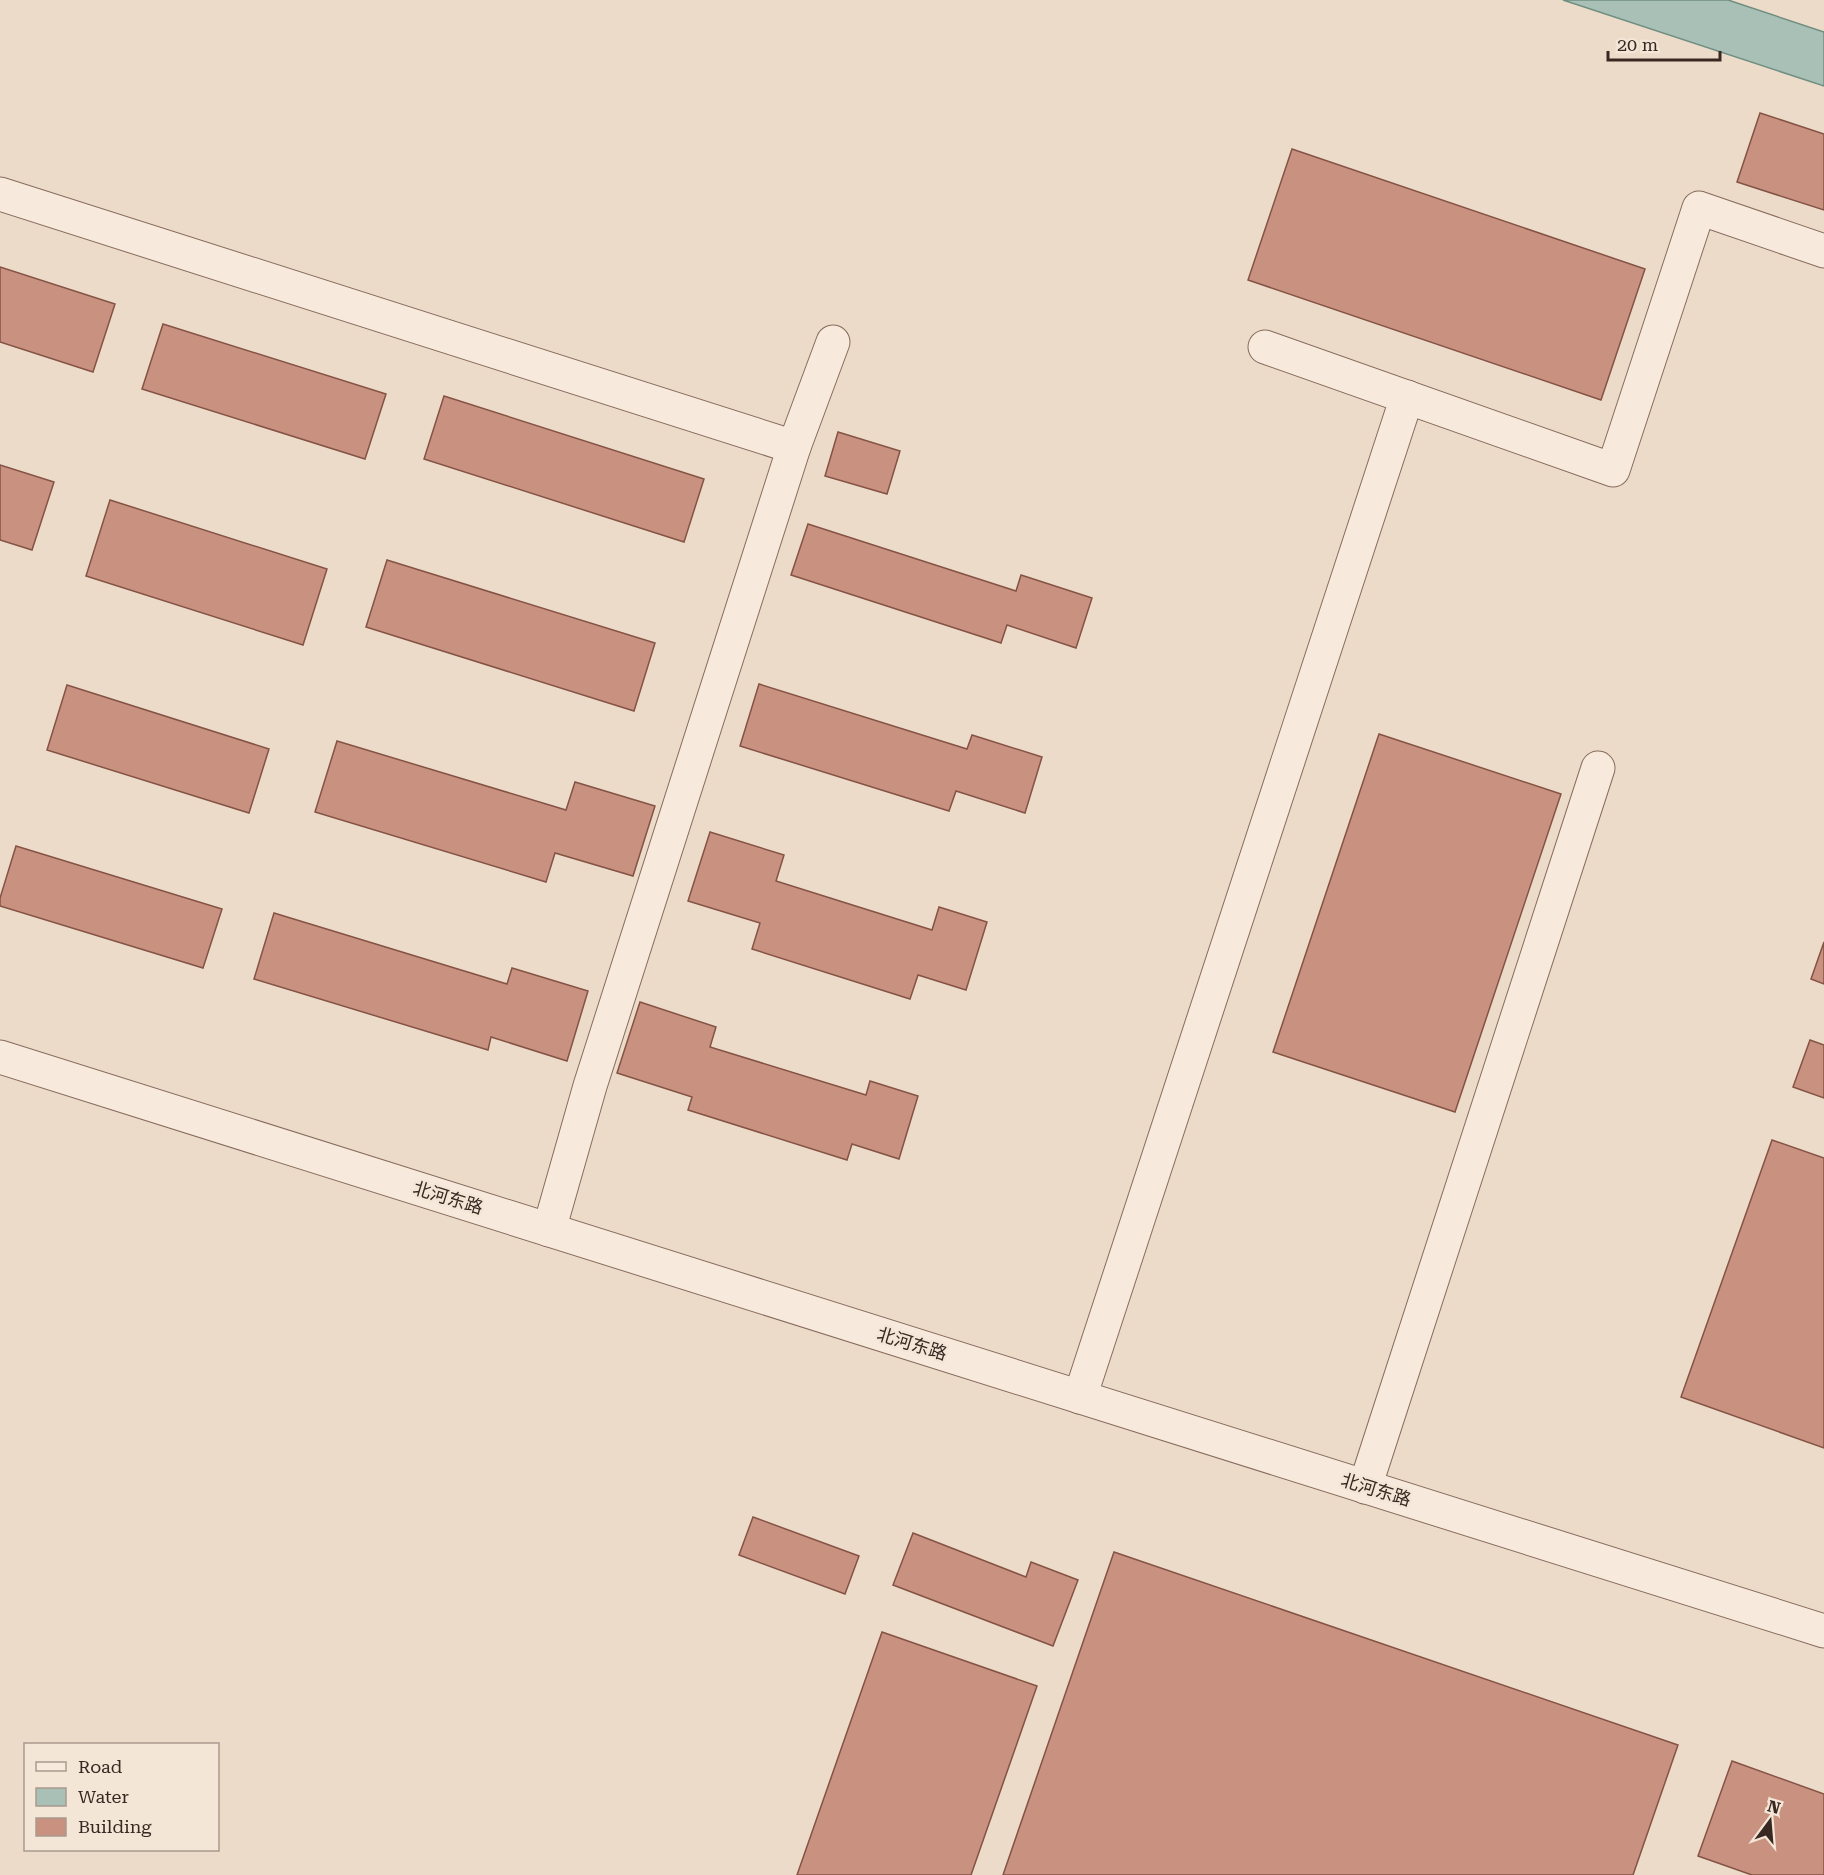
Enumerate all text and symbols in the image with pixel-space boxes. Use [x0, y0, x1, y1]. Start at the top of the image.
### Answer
scale bar [1608, 24, 1720, 62]
text: 20 m [1617, 34, 1658, 55]
street label: 北河东路 [411, 1177, 486, 1218]
street label: 北河东路 [875, 1323, 950, 1364]
street label: 北河东路 [1339, 1469, 1414, 1510]
legend [24, 1743, 219, 1851]
text: Road [78, 1756, 123, 1777]
text: Water [78, 1786, 129, 1807]
north arrow [1740, 1791, 1800, 1851]
text: N [1765, 1796, 1783, 1818]
text: Building [78, 1816, 152, 1837]

